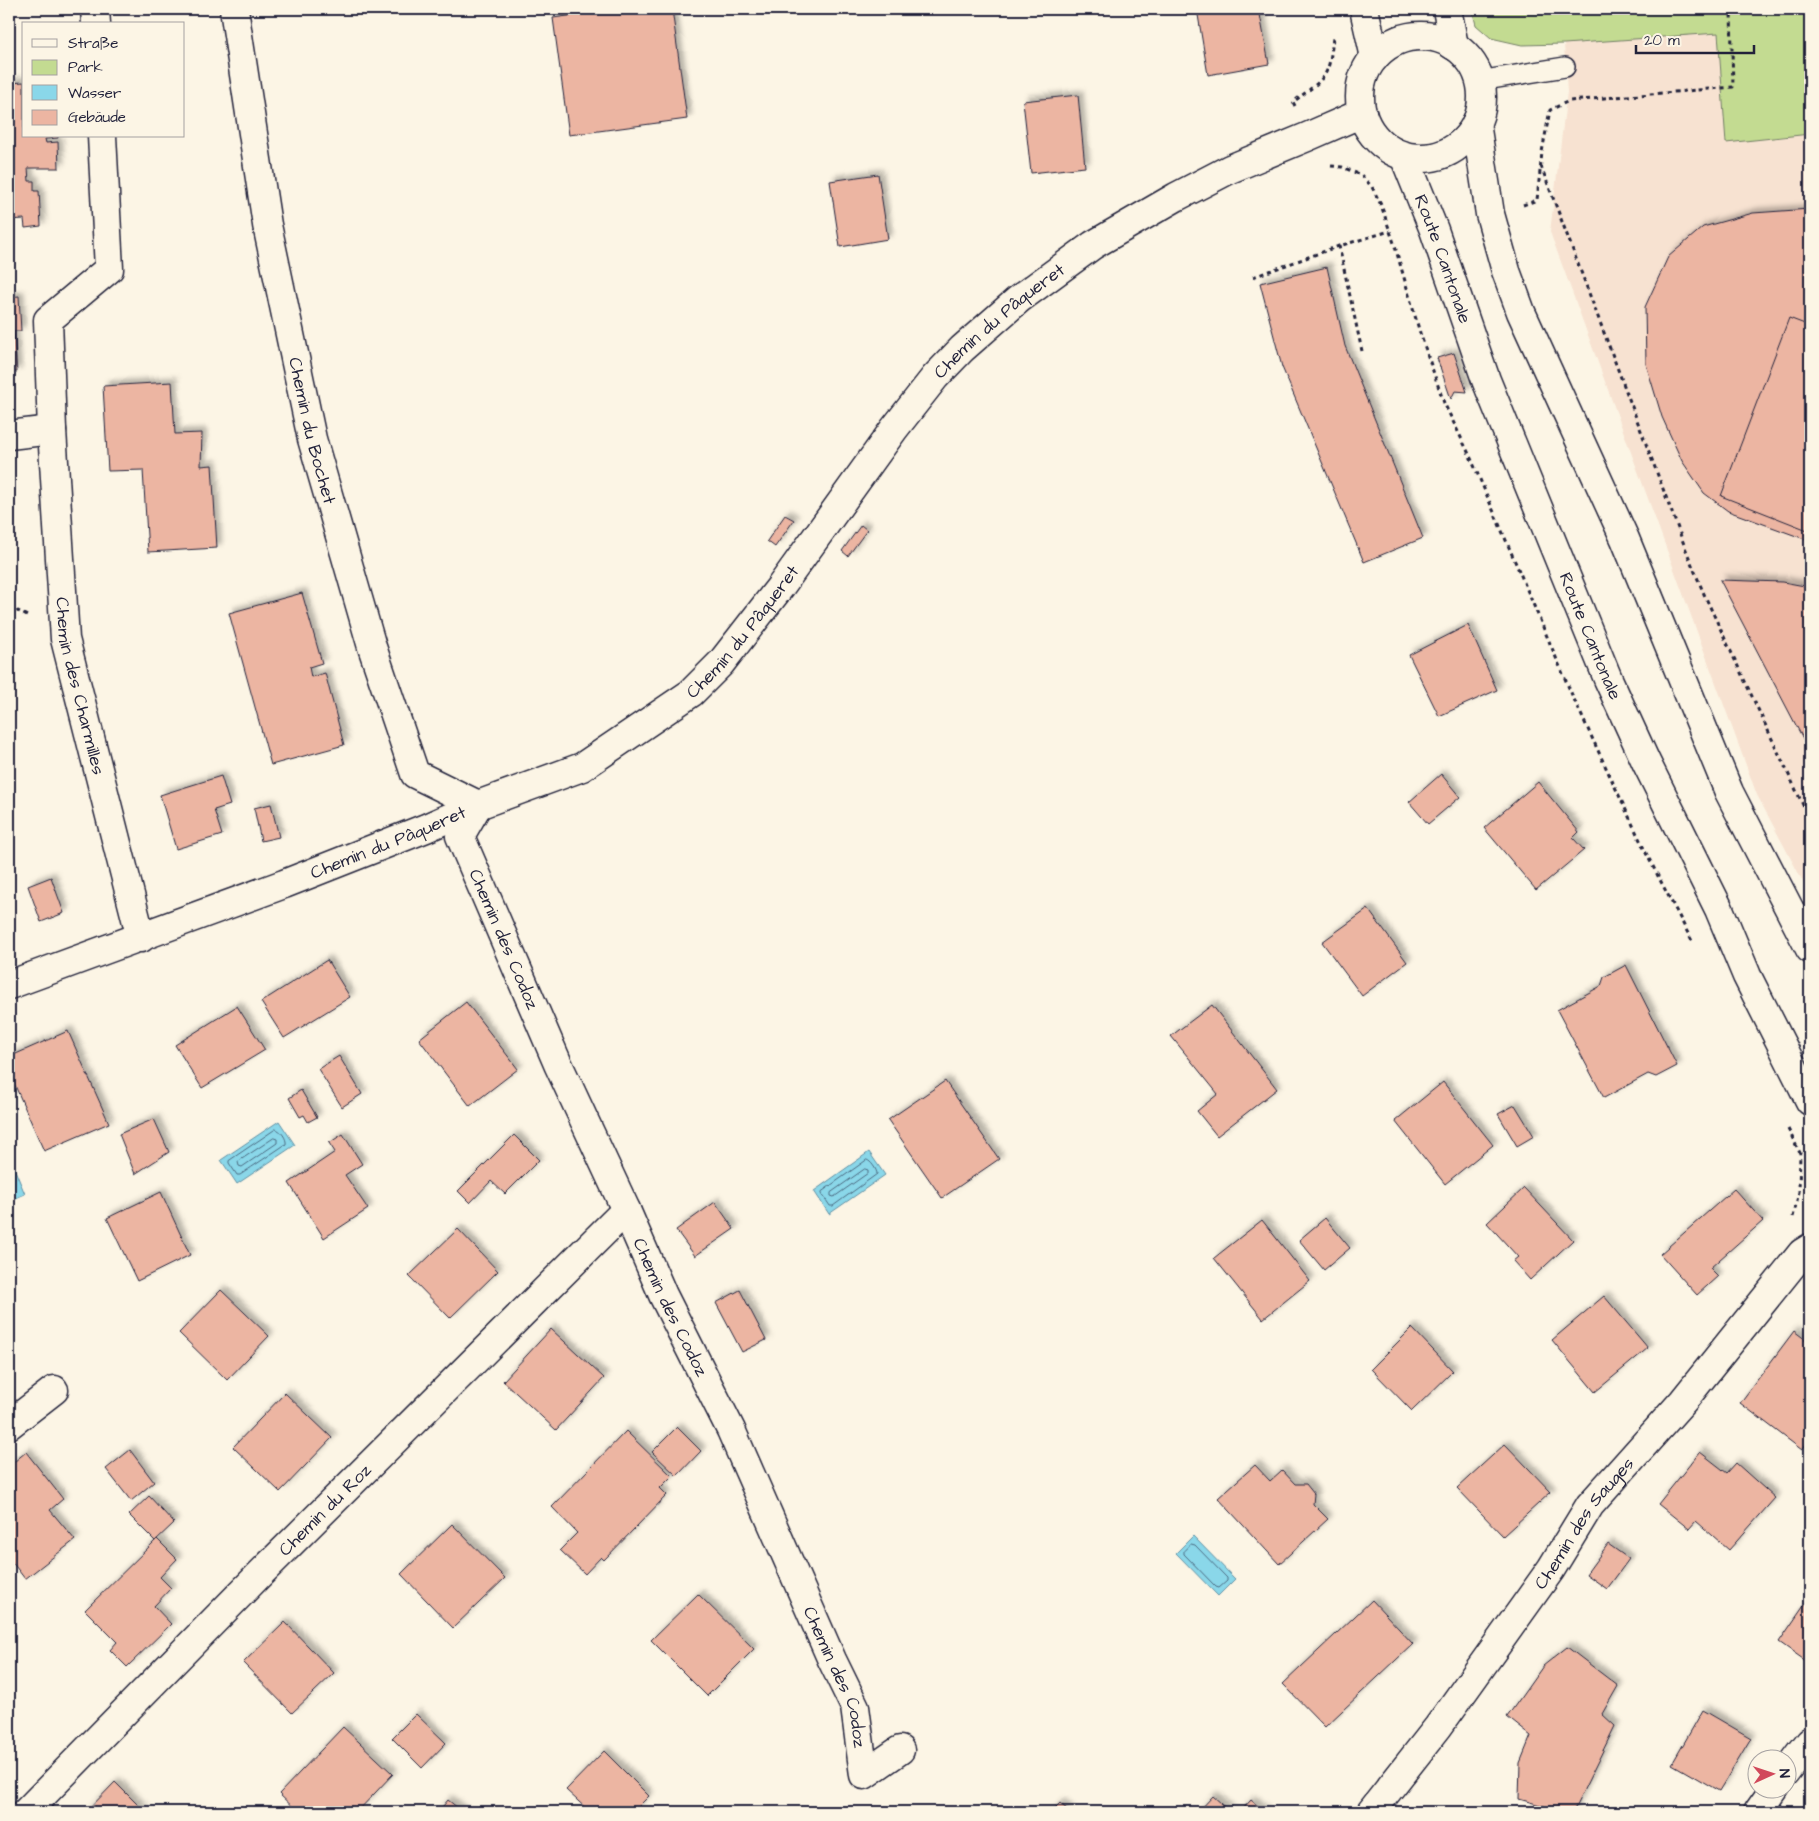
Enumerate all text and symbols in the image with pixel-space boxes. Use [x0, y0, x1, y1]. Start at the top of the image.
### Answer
legend [22, 22, 185, 138]
scale bar [1636, 22, 1754, 54]
text: 20 m [1644, 30, 1680, 51]
text: Straße [68, 33, 118, 54]
text: Park [68, 57, 103, 78]
text: Wasser [68, 83, 121, 104]
text: Gebäude [68, 107, 126, 128]
street label: Route Cantonale [1408, 190, 1478, 327]
street label: Chemin du Pâqueret [928, 257, 1070, 384]
street label: Chemin du Bochet [283, 355, 343, 507]
street label: Chemin du Pâqueret [680, 560, 805, 704]
street label: Route Cantonale [1553, 568, 1628, 704]
street label: Chemin des Charmilles [50, 596, 112, 777]
street label: Chemin du Pâqueret [307, 799, 470, 885]
street label: Chemin des Codoz [463, 865, 546, 1013]
street label: Chemin des Codoz [627, 1234, 715, 1381]
street label: Chemin des Sauges [1528, 1452, 1640, 1594]
street label: Chemin du Roz [273, 1458, 377, 1562]
street label: Chemin des Codoz [797, 1602, 873, 1749]
north arrow [1746, 1748, 1796, 1798]
text: N [1774, 1768, 1794, 1778]

